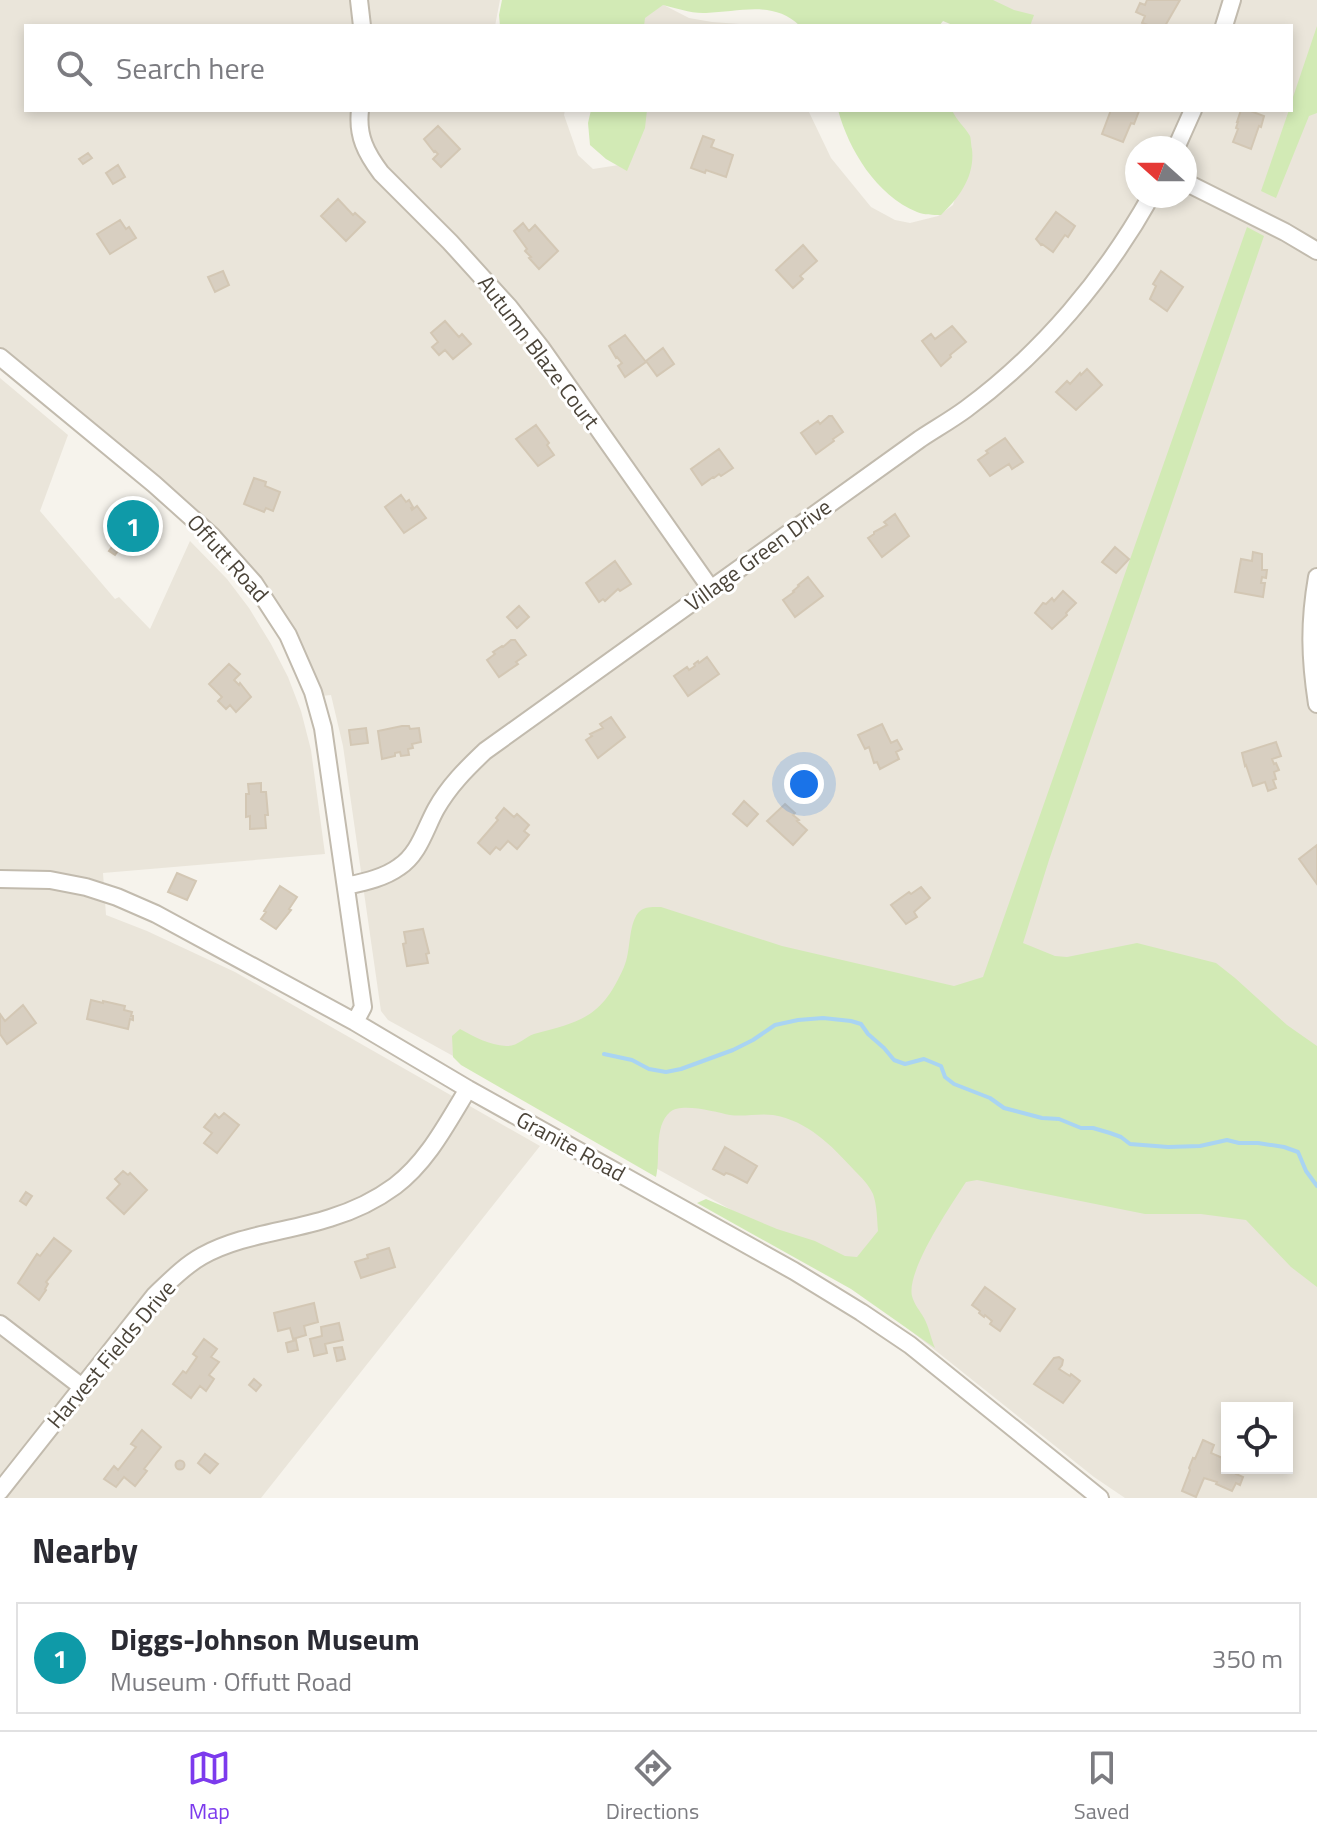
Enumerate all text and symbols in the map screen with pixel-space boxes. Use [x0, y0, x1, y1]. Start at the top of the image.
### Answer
search box [24, 24, 1293, 112]
text: Search here [116, 45, 265, 91]
icon: search [52, 46, 96, 90]
north arrow [1125, 136, 1197, 208]
street label: Autumn Blaze Court [470, 268, 608, 436]
street label: Village Green Drive [678, 490, 838, 620]
pin: 1 [107, 496, 159, 556]
street label: Offutt Road [179, 506, 277, 610]
your location [784, 764, 824, 804]
street label: Granite Road [510, 1102, 632, 1190]
street label: Harvest Fields Drive [38, 1272, 184, 1436]
map controls [1221, 1402, 1293, 1474]
button: locate [1221, 1402, 1293, 1474]
text: Nearby [32, 1524, 138, 1576]
text: Diggs-Johnson Museum [110, 1616, 420, 1662]
text: 1 [53, 1639, 67, 1678]
text: 350 m [1212, 1639, 1283, 1678]
text: Museum · Offutt Road [110, 1662, 352, 1701]
tab: Map [187, 1746, 231, 1828]
tab: Directions [606, 1746, 699, 1828]
tab: Saved [1074, 1746, 1130, 1828]

